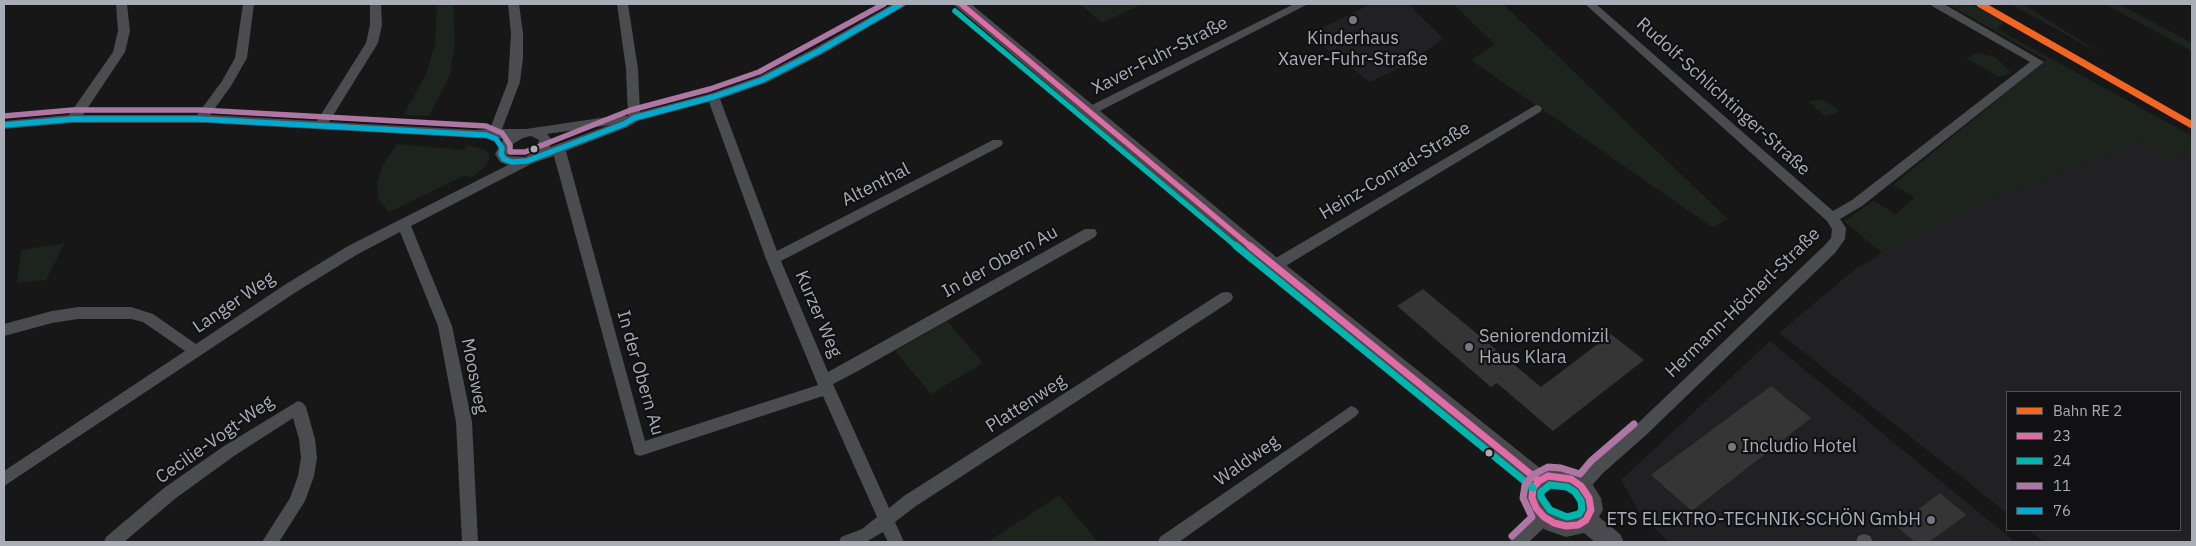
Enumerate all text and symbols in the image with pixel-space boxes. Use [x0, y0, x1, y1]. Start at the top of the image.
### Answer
street label: Xaver-Fuhr-Straße [1088, 12, 1232, 100]
street label: Rudolf-Schlichtinger-Straße [1632, 13, 1814, 181]
marker: Kinderhaus Xaver-Fuhr-Straße [1347, 14, 1359, 26]
place label: Kinderhaus Xaver-Fuhr-Straße [1278, 28, 1428, 70]
street label: Heinz-Conrad-Straße [1316, 117, 1474, 225]
unlabelled marker [529, 144, 539, 154]
street label: Altenthal [838, 159, 914, 211]
street label: In der Obern Au [938, 221, 1062, 303]
street label: Hermann-Höcherl-Straße [1661, 223, 1825, 383]
street label: Kurzer Weg [790, 267, 846, 361]
street label: Langer Weg [189, 268, 279, 338]
street label: In der Obern Au [612, 308, 668, 438]
place label: Seniorendomizil Haus Klara [1479, 326, 1609, 368]
street label: Moosweg [456, 336, 492, 416]
marker: Seniorendomizil Haus Klara [1463, 341, 1475, 353]
street label: Plattenweg [982, 370, 1070, 438]
street label: Cecilie-Vogt-Weg [152, 391, 278, 489]
legend [2006, 391, 2181, 531]
text: Bahn RE 2 [2053, 401, 2122, 420]
text: 23 [2053, 426, 2071, 445]
street label: Waldweg [1211, 431, 1283, 491]
place label: Includio Hotel [1742, 436, 1857, 458]
marker: Includio Hotel [1726, 441, 1738, 453]
unlabelled marker [1484, 448, 1494, 458]
text: 24 [2053, 451, 2071, 470]
text: 11 [2053, 476, 2071, 495]
text: 76 [2053, 501, 2071, 520]
place label: ETS ELEKTRO-TECHNIK-SCHÖN GmbH [1606, 509, 1921, 531]
marker: ETS ELEKTRO-TECHNIK-SCHÖN GmbH [1925, 514, 1937, 526]

